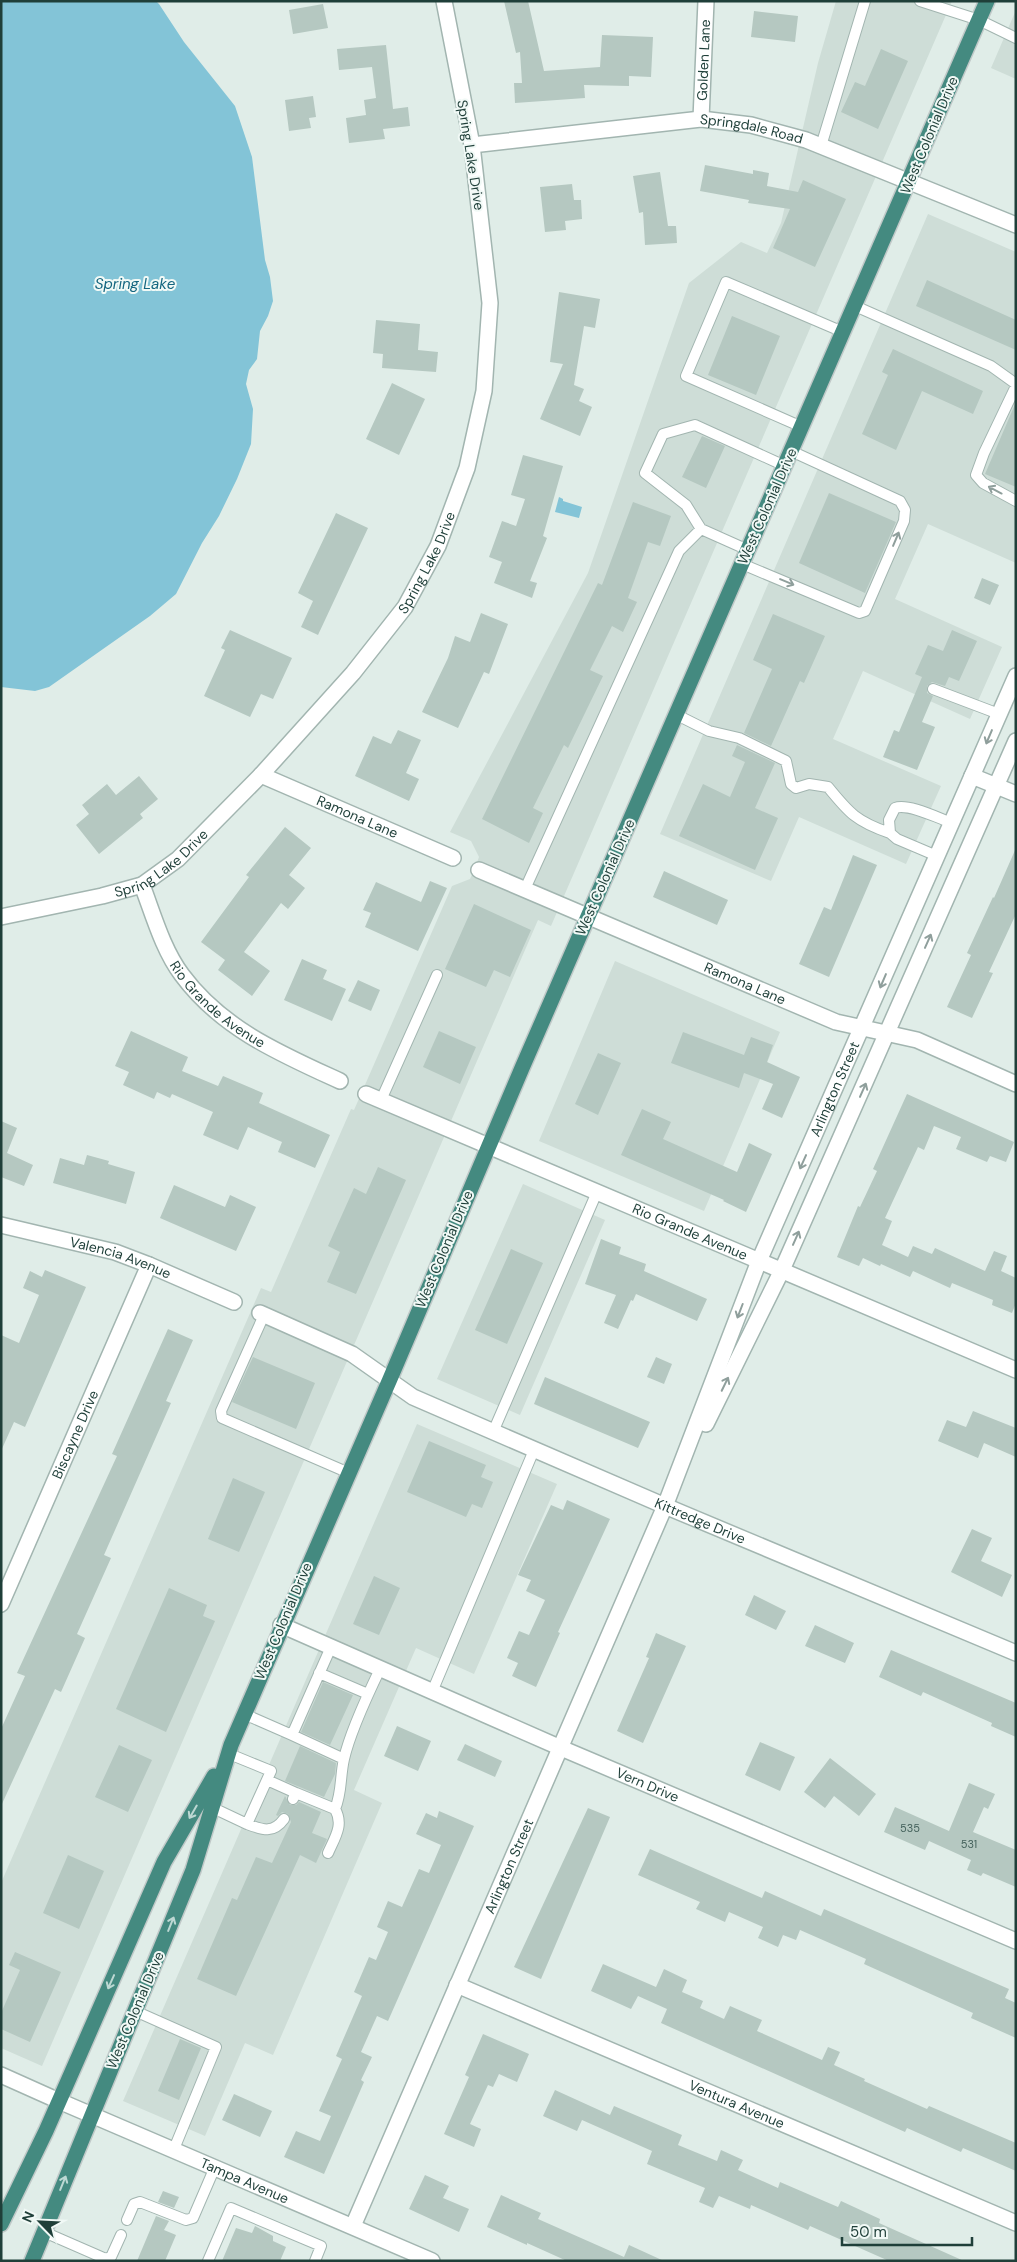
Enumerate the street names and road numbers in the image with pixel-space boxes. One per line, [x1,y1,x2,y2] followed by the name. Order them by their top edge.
[693,19,714,101] street label: Golden Lane
[896,74,962,196] street label: West Colonial Drive
[453,99,489,211] street label: Spring Lake Drive
[699,110,805,148] street label: Springdale Road
[733,445,801,567] street label: West Colonial Drive
[394,509,459,617] street label: Spring Lake Drive
[314,791,401,842] street label: Ramona Lane
[571,816,639,938] street label: West Colonial Drive
[112,825,212,901] street label: Spring Lake Drive
[166,957,268,1052] street label: Rio Grande Avenue
[701,958,788,1009] street label: Ramona Lane
[806,1039,863,1139] street label: Arlington Street
[411,1188,477,1310] street label: West Colonial Drive
[630,1199,750,1264] street label: Rio Grande Avenue
[68,1233,174,1283] street label: Valencia Avenue
[48,1387,102,1482] street label: Biscayne Drive
[652,1494,748,1548] street label: Kittredge Drive
[250,1560,316,1682] street label: West Colonial Drive
[614,1763,682,1806] street label: Vern Drive
[480,1816,537,1917] street label: Arlington Street
[102,1949,168,2071] street label: West Colonial Drive
[686,2076,787,2132] street label: Ventura Avenue
[198,2154,292,2208] street label: Tampa Avenue

